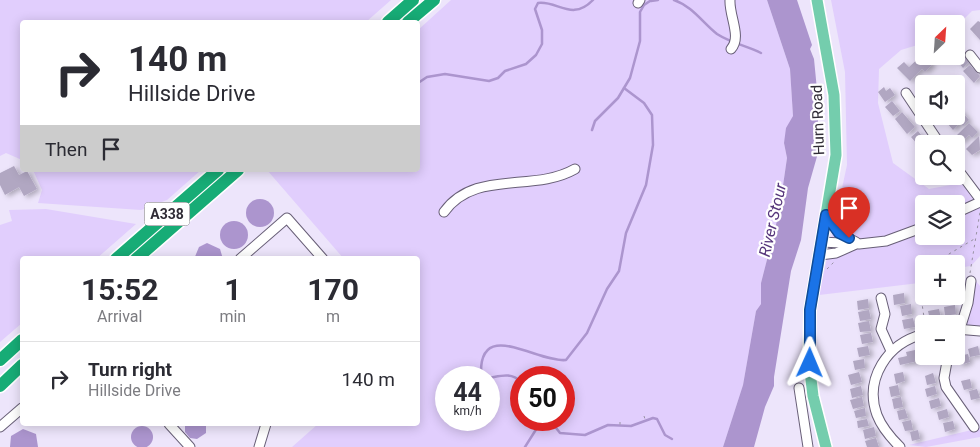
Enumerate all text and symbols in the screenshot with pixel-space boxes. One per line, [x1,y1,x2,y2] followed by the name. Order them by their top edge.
[915,15,965,65] north arrow
[915,15,965,365] map controls
[128,39,227,80] text: 140 m
[45,40,110,105] icon: right
[915,75,965,125] button: sound
[128,81,255,106] text: Hillside Drive
[808,84,828,156] street label: Hurn Road
[97,135,125,163] icon: arrive
[915,135,965,185] button: search
[45,138,87,161] text: Then
[755,181,790,259] water label: River Stour
[828,187,870,238] pin
[835,194,863,222] icon: arrive
[915,195,965,245] button: layers
[144,202,190,225] road number: A338
[915,255,965,305] button: +
[81,272,158,307] text: 15:52
[224,272,241,307] text: 1
[307,272,359,307] text: 170
[97,307,142,326] text: Arrival
[219,307,246,326] text: min
[326,307,340,326] text: m
[915,315,965,365] button: −
[783,336,835,388] position arrow
[88,358,172,381] text: Turn right
[45,365,73,393] icon: right
[510,366,575,431] speed limit sign: 50
[342,368,395,391] text: 140 m
[453,378,482,407] text: 44
[88,381,181,400] text: Hillside Drive
[453,404,482,418] text: km/h

